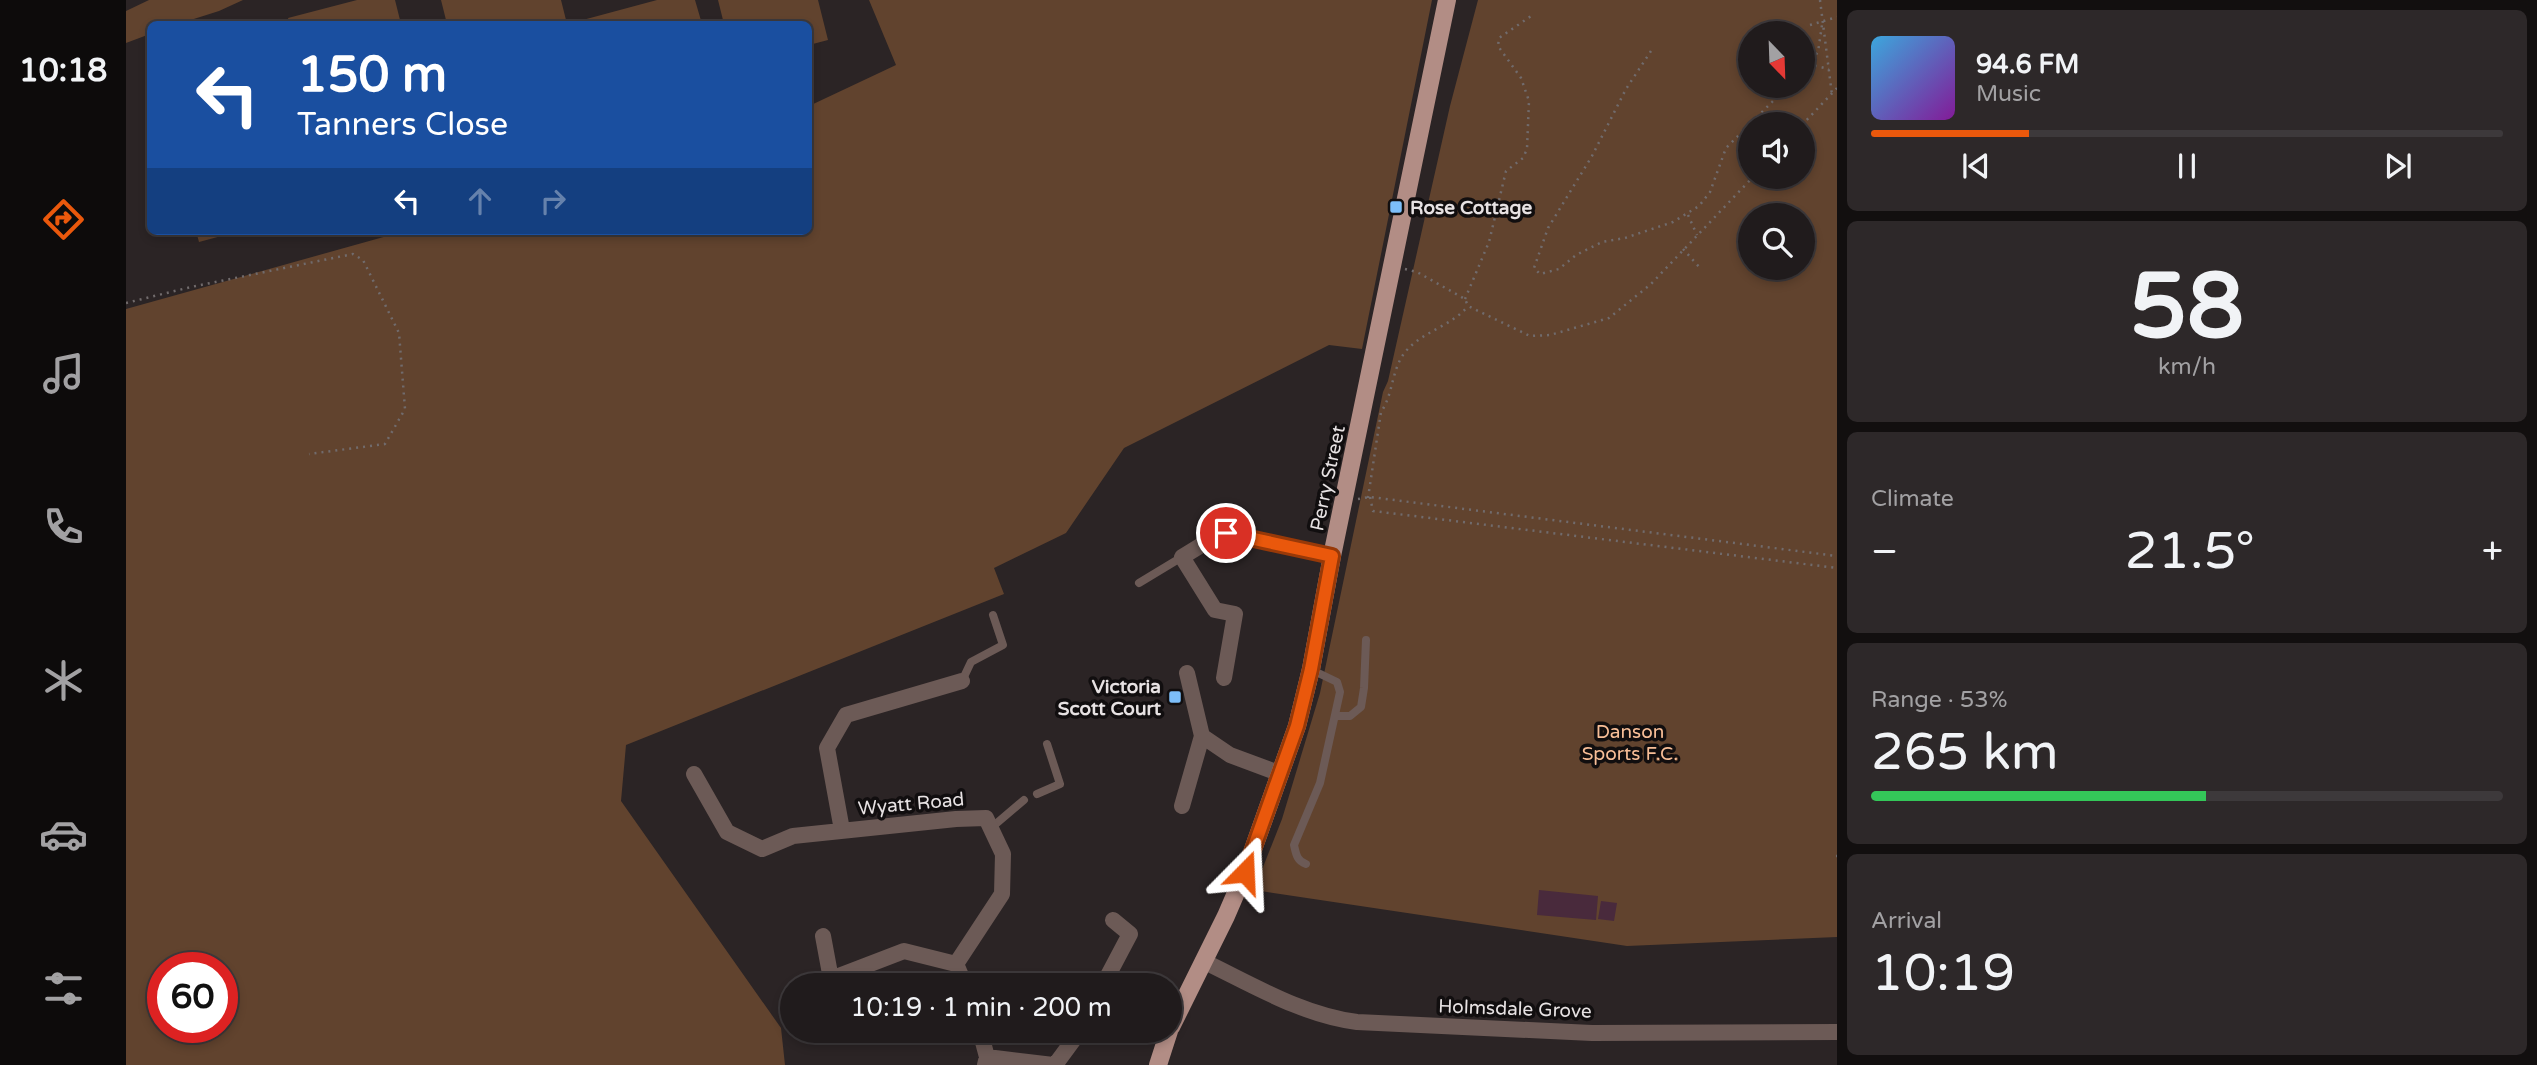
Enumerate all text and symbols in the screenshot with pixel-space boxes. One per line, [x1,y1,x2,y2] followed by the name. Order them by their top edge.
[1738,21,1815,98] north arrow
[1738,21,1815,280] map controls
[297,46,447,105] text: 150 m
[182,49,273,140] icon: left
[1976,49,2079,80] text: 94.6 FM
[19,52,107,90] text: 10:18
[1976,80,2041,108] text: Music
[297,106,508,144] text: Tanners Close
[1738,112,1815,189] button: sound
[1957,147,1995,185] icon: previous
[2168,147,2206,185] icon: pause
[2379,147,2417,185] icon: next
[388,182,426,220] icon: left
[461,182,499,220] icon: ahead
[534,182,572,220] icon: right
[39,195,88,244] icon: directions
[1410,197,1532,220] place label: Rose Cottage
[1388,199,1404,215] marker: Rose Cottage
[1738,203,1815,280] button: search
[2130,252,2244,362] text: 58
[39,349,88,398] icon: music
[2158,353,2216,381] text: km/h
[1306,423,1350,533] street label: Perry Street
[1871,485,1954,513] text: Climate
[39,502,88,551] icon: phone
[1196,503,1256,563] pin
[1207,514,1245,552] icon: arrive
[2125,520,2255,583] text: 21.5°
[1871,529,1898,575] text: −
[2482,529,2503,575] text: +
[39,656,88,705] icon: climate
[1058,676,1162,720] place label: Victoria Scott Court
[1871,686,2007,714] text: Range · 53%
[1167,689,1183,705] marker: Victoria Scott Court
[1582,721,1678,765] park label: Danson Sports F.C.
[1871,721,2059,784] text: 265 km
[857,788,965,820] street label: Wyatt Road
[39,810,88,859] icon: car
[1208,835,1282,909] position arrow
[1871,907,1942,935] text: Arrival
[1871,942,2015,1005] text: 10:19
[147,952,238,1043] speed limit sign: 60
[39,964,88,1013] icon: filters
[850,992,1112,1023] text: 10:19 · 1 min · 200 m
[1438,995,1592,1023] street label: Holmsdale Grove

